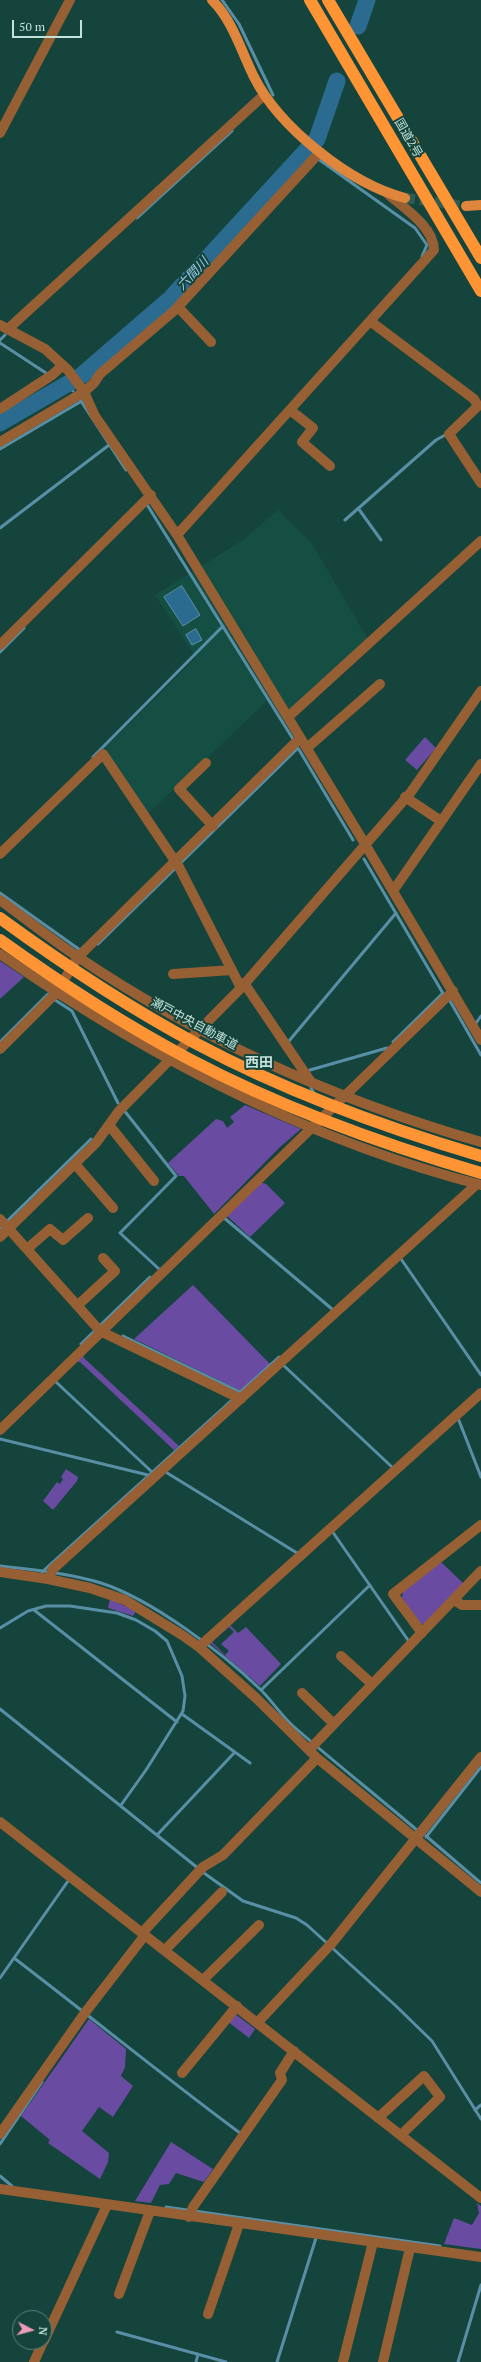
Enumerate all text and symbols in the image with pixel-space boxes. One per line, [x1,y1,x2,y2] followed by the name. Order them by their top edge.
[14,12,84,38] scale bar
[19,19,45,34] text: 50 m
[391,116,425,160] street label: 国道2号
[174,254,212,294] water label: 六間川
[148,995,240,1053] street label: 瀬戸中央自動車道
[245,1055,273,1071] district label: 西田
[12,2310,52,2350] north arrow
[36,2326,50,2336] text: N

